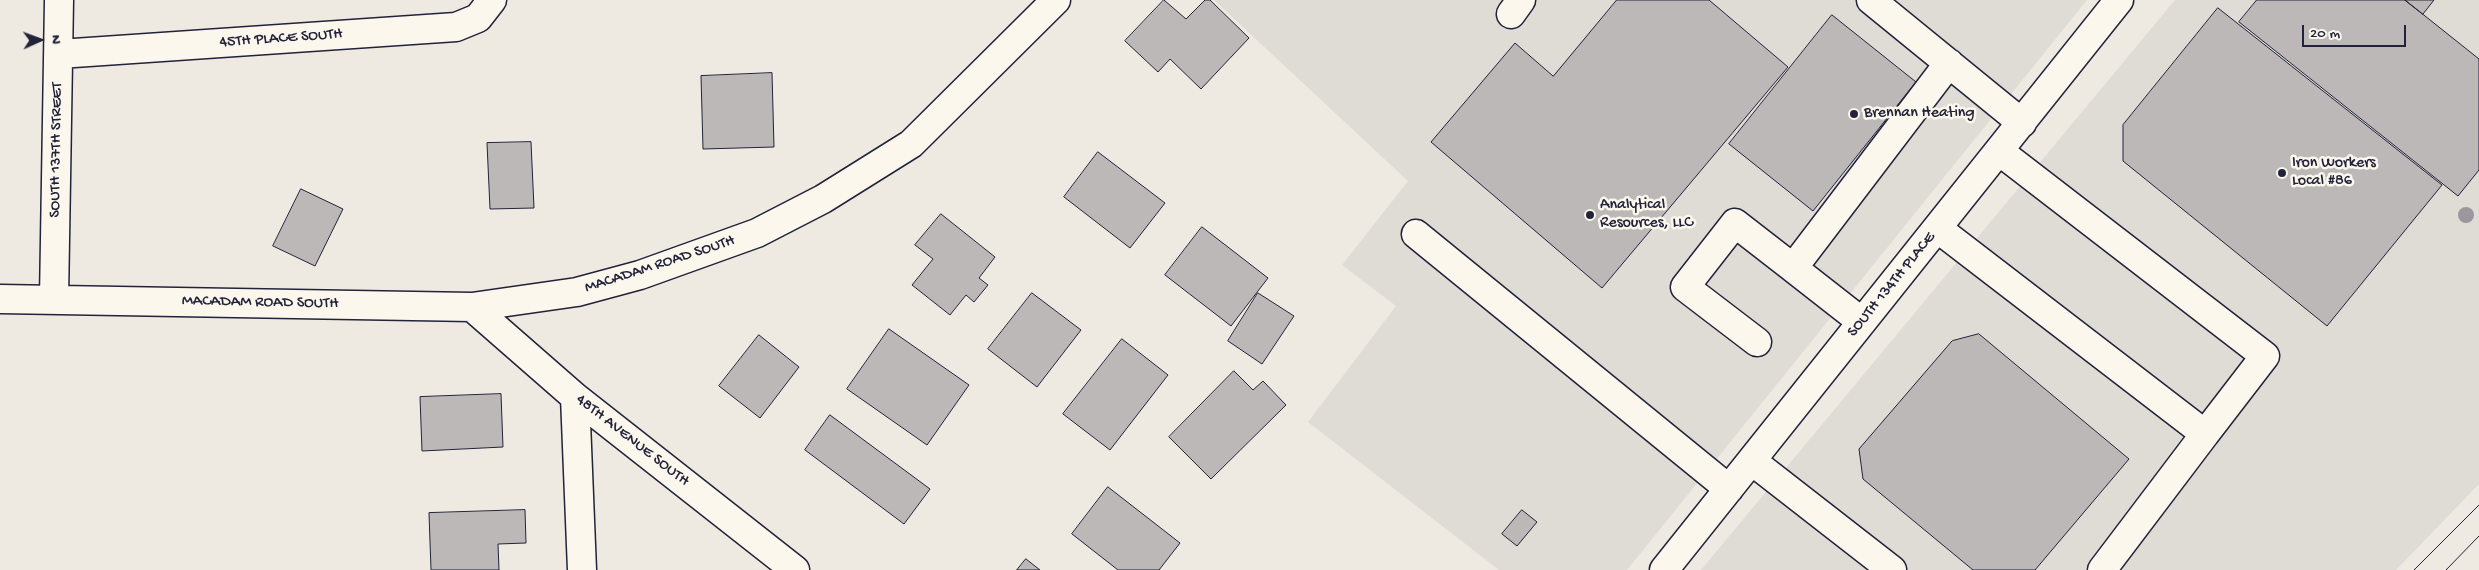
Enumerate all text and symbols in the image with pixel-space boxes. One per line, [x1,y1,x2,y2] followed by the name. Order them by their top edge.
[15,15,65,65] north arrow
[2304,15,2408,47] scale bar
[219,25,343,53] street label: 45TH PLACE SOUTH
[2310,25,2340,43] text: 20 m
[47,35,64,44] text: N
[46,82,68,218] street label: SOUTH 137TH STREET
[1864,104,1975,124] place label: Brennan Heating
[1848,108,1860,120] marker: Brennan Heating
[2292,154,2376,192] place label: Iron Workers Local #86
[2276,167,2288,179] marker: Iron Workers Local #86
[1600,196,1693,234] place label: Analytical Resources, LLC
[1584,209,1596,221] marker: Analytical Resources, LLC
[1844,229,1940,341] street label: SOUTH 134TH PLACE
[583,232,737,298] street label: MACADAM ROAD SOUTH
[182,292,338,314] street label: MACADAM ROAD SOUTH
[571,391,693,491] street label: 48TH AVENUE SOUTH

